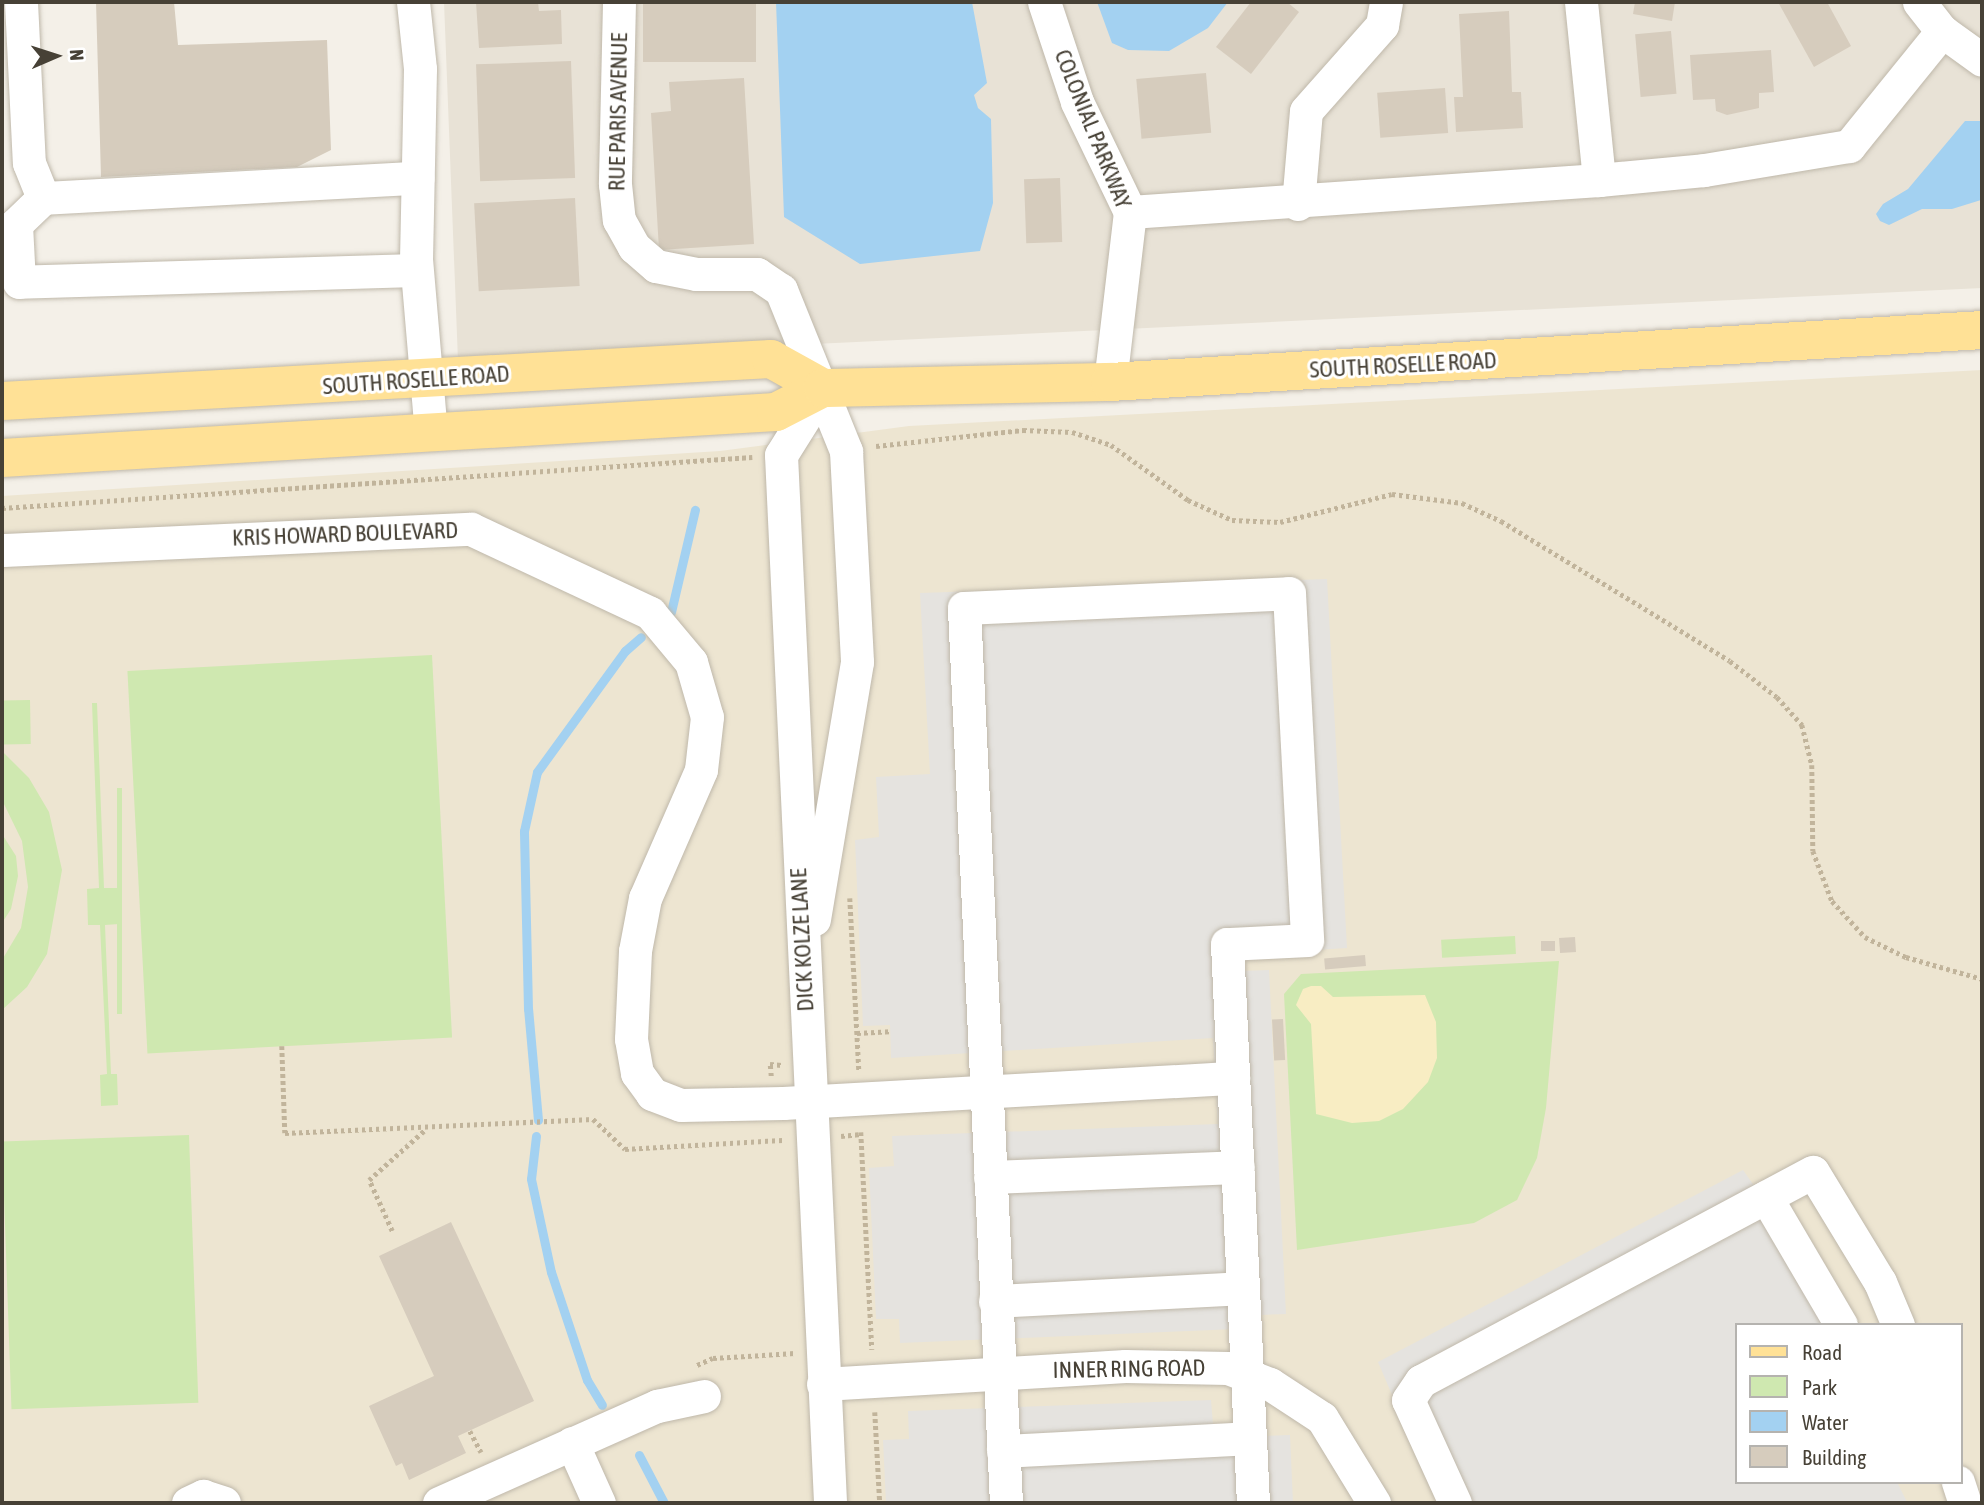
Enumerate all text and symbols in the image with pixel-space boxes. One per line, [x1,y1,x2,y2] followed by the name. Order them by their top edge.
[21,21,91,91] north arrow
[603,32,633,192] street label: RUE PARIS AVENUE
[1049,46,1137,212] street label: COLONIAL PARKWAY
[66,49,88,61] text: N
[1309,346,1497,384] street label: SOUTH ROSELLE ROAD
[322,360,510,400] street label: SOUTH ROSELLE ROAD
[232,516,458,552] street label: KRIS HOWARD BOULEVARD
[784,868,820,1012] street label: DICK KOLZE LANE
[1736,1323,1963,1484] legend
[1802,1340,1842,1364] text: Road
[1052,1354,1206,1384] street label: INNER RING ROAD
[1802,1375,1837,1399] text: Park
[1802,1410,1848,1434] text: Water
[1802,1445,1866,1469] text: Building

